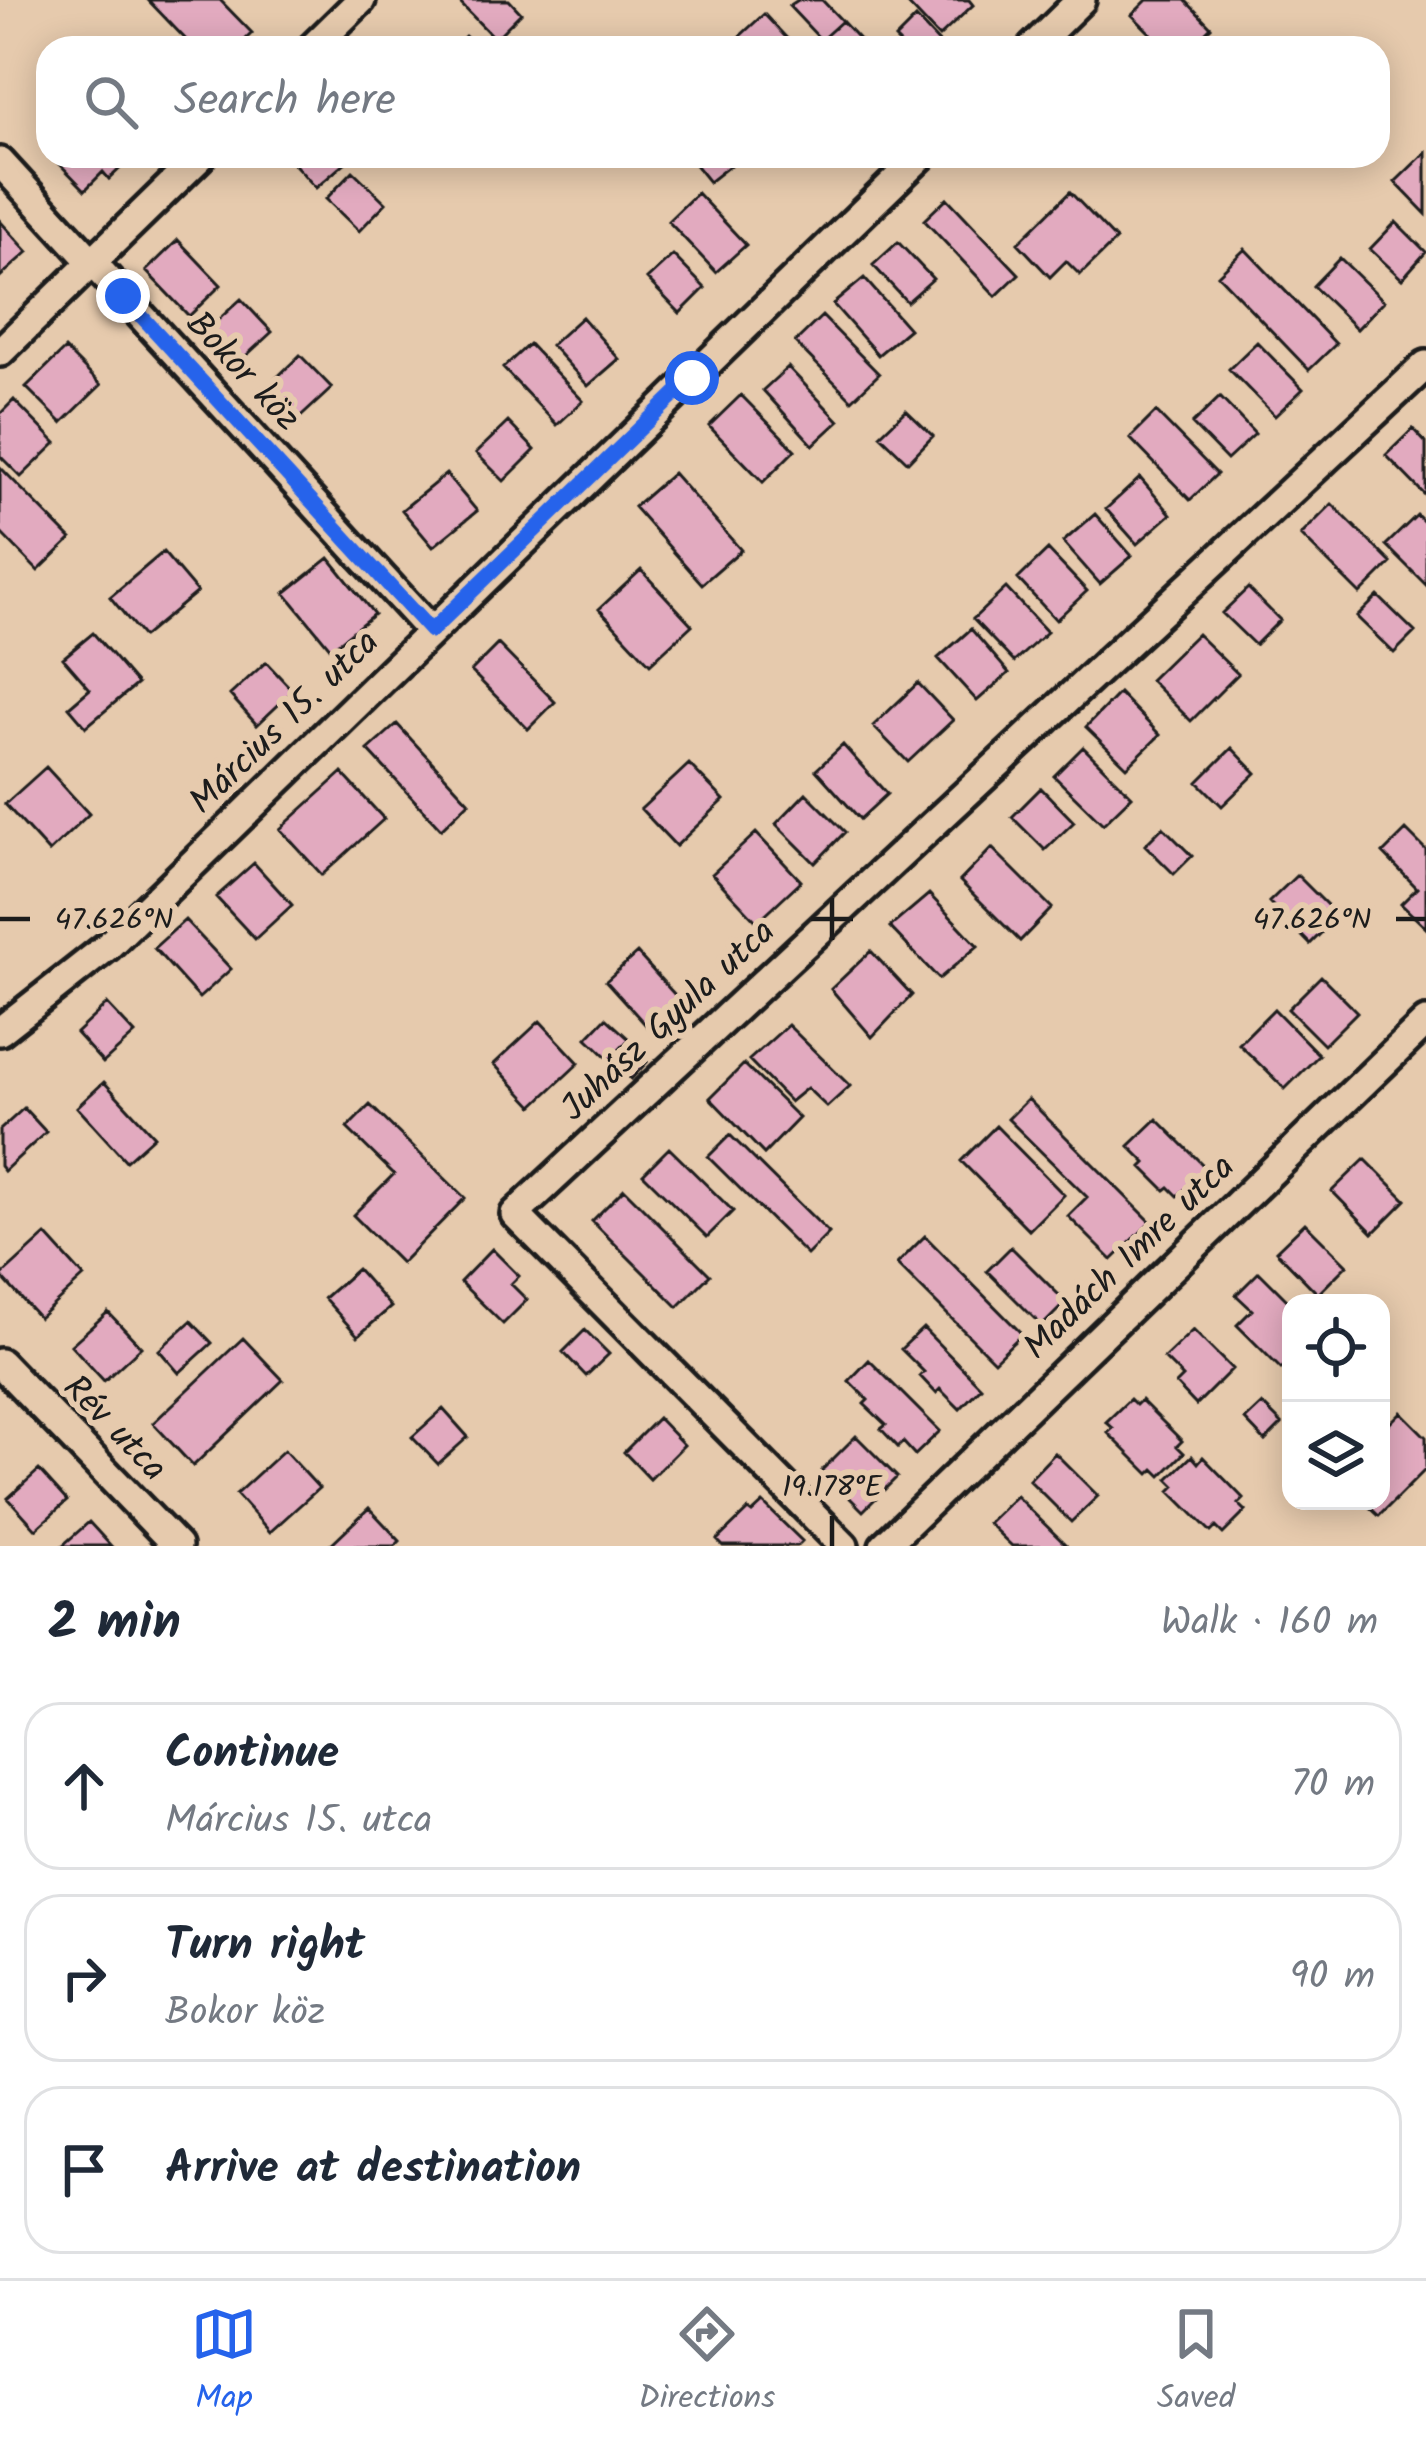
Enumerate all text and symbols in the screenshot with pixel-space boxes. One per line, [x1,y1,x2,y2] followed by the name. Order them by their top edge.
[36,36,1390,168] search box
[174,66,396,138] text: Search here
[78,69,144,135] icon: search
[96,269,150,323] route end
[171,299,313,445] street label: Bokor köz
[665,351,719,405] route start
[176,617,394,829] street label: Március 15. utca
[55,897,173,945] text: 47.626°N
[1253,897,1371,945] text: 47.626°N
[548,906,790,1136] street label: Juhász Gyula utca
[1011,1141,1249,1375] street label: Madách Imre utca
[1282,1294,1390,1510] map controls
[1282,1294,1390,1402] button: locate
[48,1362,180,1496] street label: Rév utca
[1282,1402,1390,1510] button: layers
[782,1464,884,1512] text: 19.178°E
[48,1584,181,1665] text: 2 min
[1161,1593,1378,1655] text: Walk · 160 m
[165,1719,339,1791] text: Continue
[51,1753,117,1819] icon: ahead
[1291,1755,1375,1817] text: 70 m
[165,1791,432,1853] text: Március 15. utca
[165,1911,365,1983] text: Turn right
[51,1945,117,2011] icon: right
[1290,1947,1375,2009] text: 90 m
[165,1983,325,2045] text: Bokor köz
[165,2134,581,2206] text: Arrive at destination
[51,2137,117,2203] icon: arrive
[191,2301,257,2426] tab: Map
[638,2301,775,2426] tab: Directions
[1157,2301,1235,2426] tab: Saved

